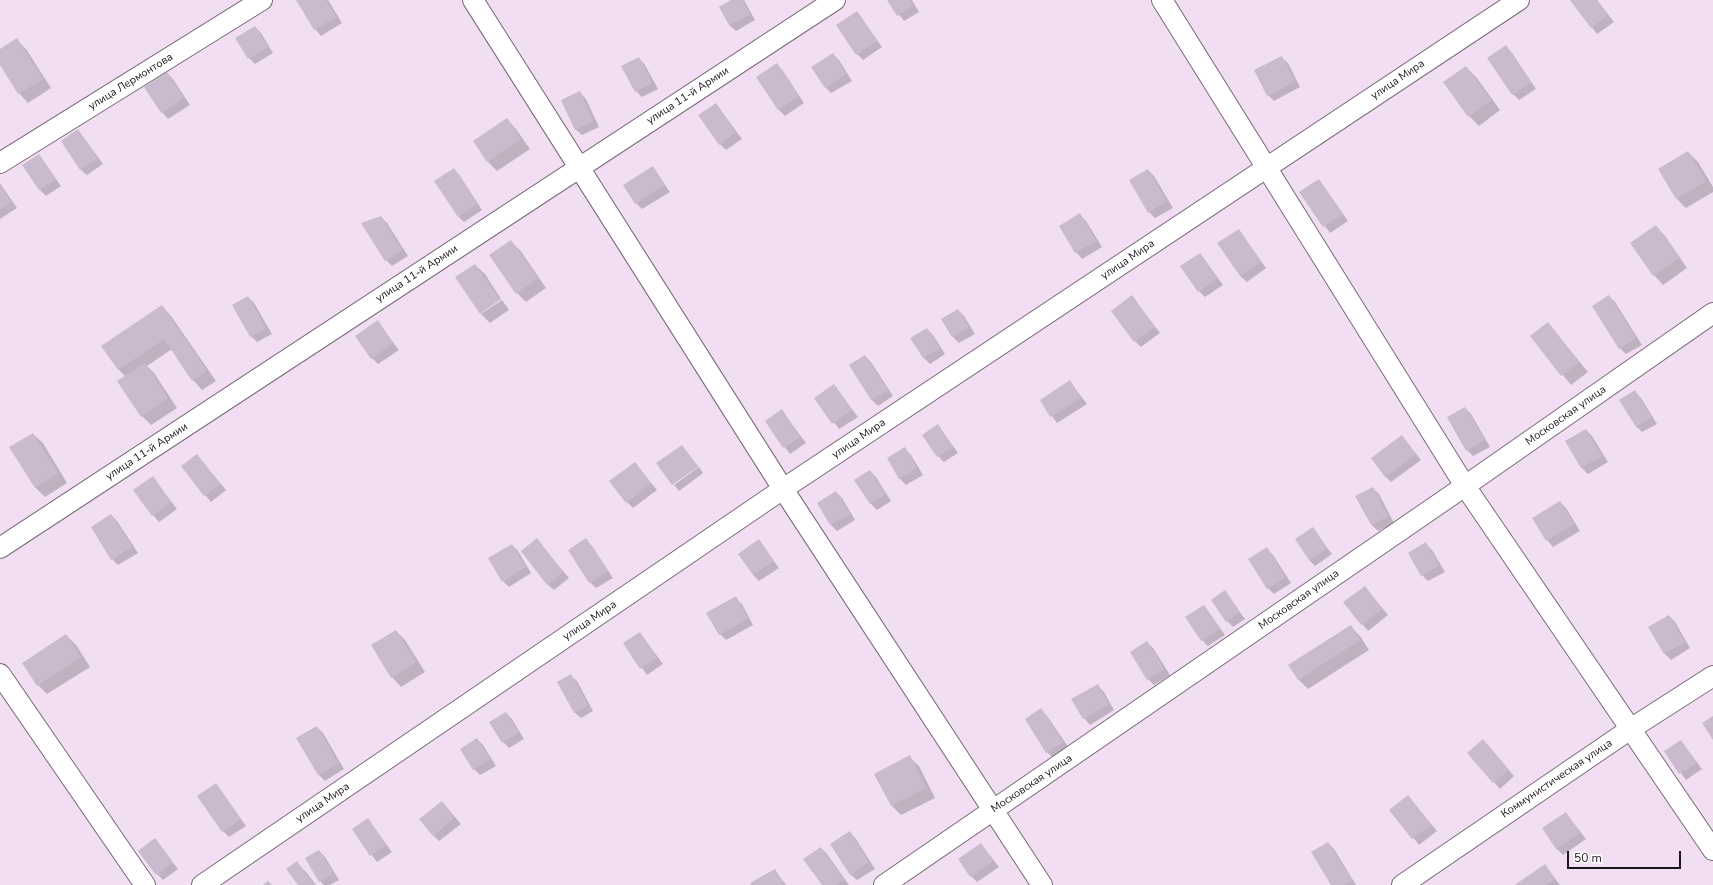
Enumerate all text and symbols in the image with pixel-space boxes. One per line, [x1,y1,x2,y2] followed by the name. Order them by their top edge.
[86,51,176,113] street label: улица Лермонтова
[1369,57,1427,103] street label: улица Мира
[644,65,732,127] street label: улица 11-й Армии
[1099,237,1157,283] street label: улица Мира
[373,243,461,305] street label: улица 11-й Армии
[1523,383,1609,449] street label: Московская улица
[830,416,888,462] street label: улица Мира
[103,421,191,483] street label: улица 11-й Армии
[1256,567,1342,633] street label: Московская улица
[561,598,619,644] street label: улица Мира
[1499,737,1615,821] street label: Коммунистическая улица
[989,752,1075,816] street label: Московская улица
[294,780,352,826] street label: улица Мира
[1569,843,1683,869] scale bar
[1574,850,1602,866] text: 50 m

